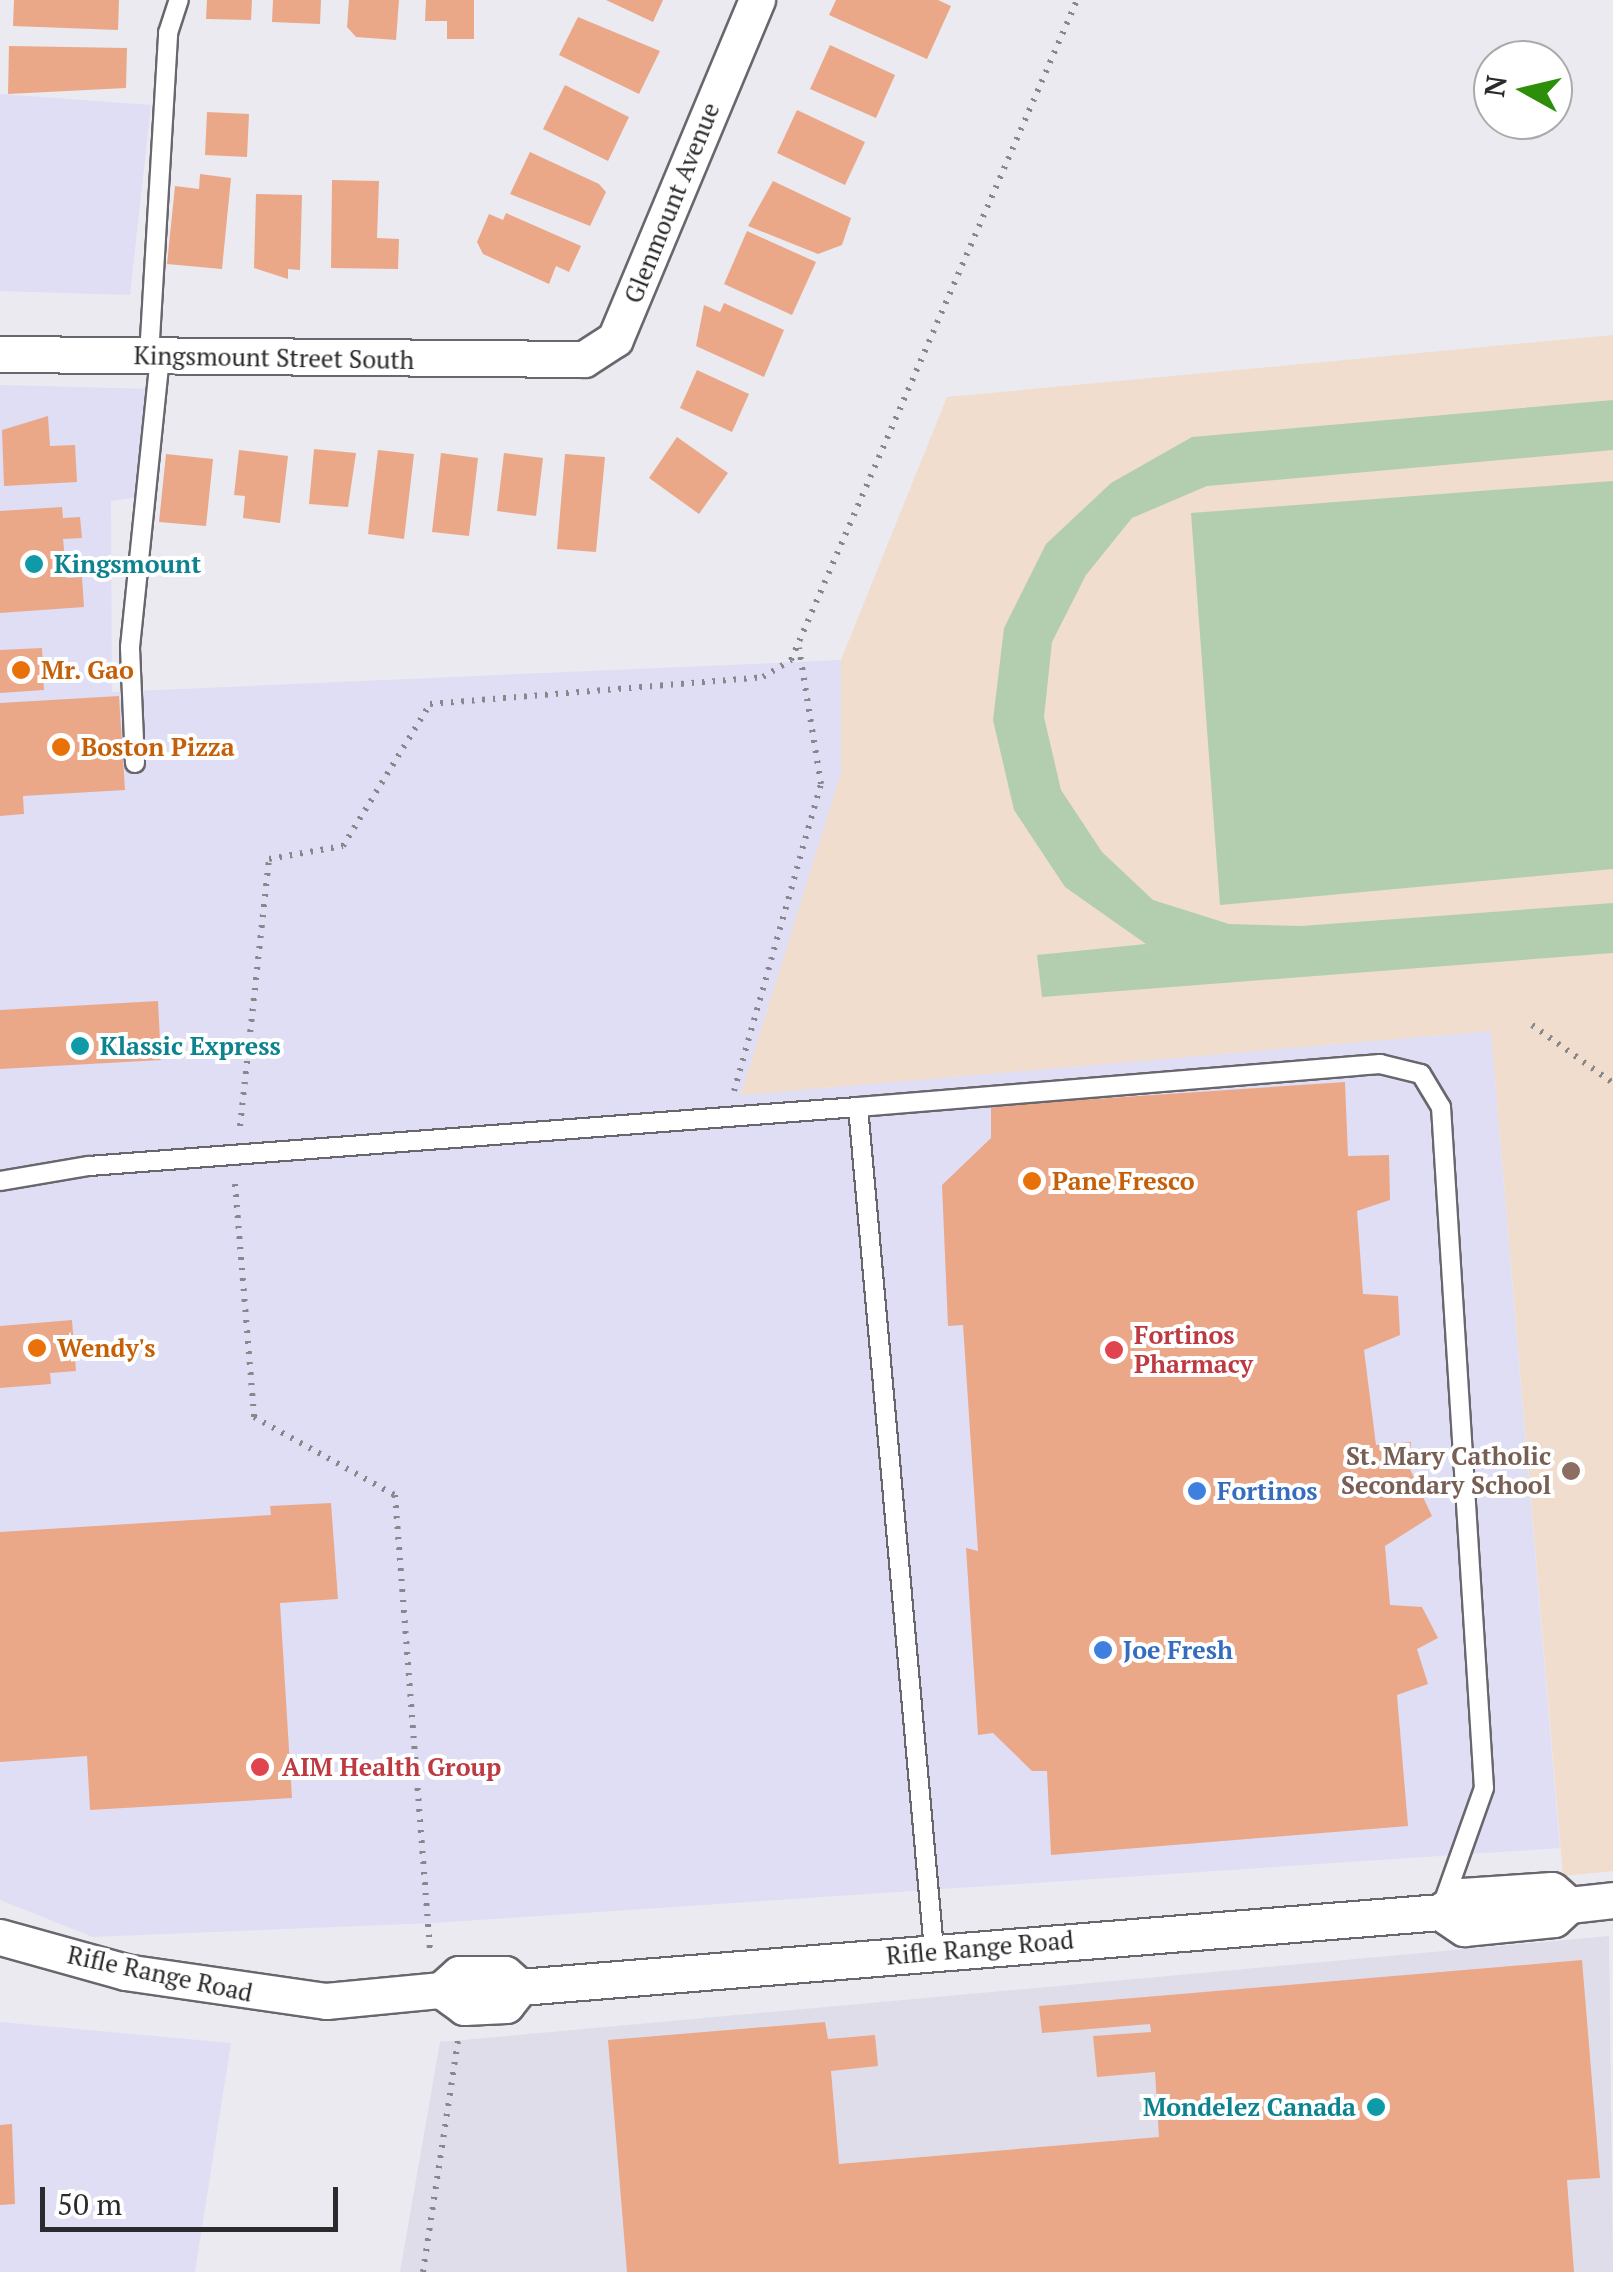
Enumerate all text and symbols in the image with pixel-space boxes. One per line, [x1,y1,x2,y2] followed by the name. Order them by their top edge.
[1473,40,1573,140] north arrow
[1475,73,1515,99] text: N
[618,98,726,308] street label: Glenmount Avenue
[133,341,415,375] street label: Kingsmount Street South
[54,549,201,579] place label: Kingsmount
[23,553,45,575] marker: Kingsmount
[41,655,135,685] place label: Mr. Gao
[10,659,32,681] marker: Mr. Gao
[81,732,235,762] place label: Boston Pizza
[50,736,72,758] marker: Boston Pizza
[100,1031,281,1061] place label: Klassic Express
[69,1035,91,1057] marker: Klassic Express
[1052,1166,1194,1196] place label: Pane Fresco
[1021,1170,1043,1192] marker: Pane Fresco
[1134,1321,1253,1380] place label: Fortinos Pharmacy
[57,1333,156,1363] place label: Wendy's
[26,1337,48,1359] marker: Wendy's
[1103,1339,1125,1361] marker: Fortinos Pharmacy
[1341,1442,1551,1501] place label: St. Mary Catholic Secondary School
[1560,1460,1582,1482] marker: St. Mary Catholic Secondary School
[1217,1476,1318,1506] place label: Fortinos
[1186,1480,1208,1502] marker: Fortinos
[1123,1635,1233,1665] place label: Joe Fresh
[1092,1639,1114,1661] marker: Joe Fresh
[282,1752,501,1782] place label: AIM Health Group
[247,1754,273,1780] marker: AIM Health Group
[885,1925,1075,1971] street label: Rifle Range Road
[65,1940,255,2008] street label: Rifle Range Road
[1143,2092,1356,2122] place label: Mondelez Canada
[1365,2096,1387,2118] marker: Mondelez Canada
[45,2167,342,2229] scale bar
[57,2184,122,2224] text: 50 m

